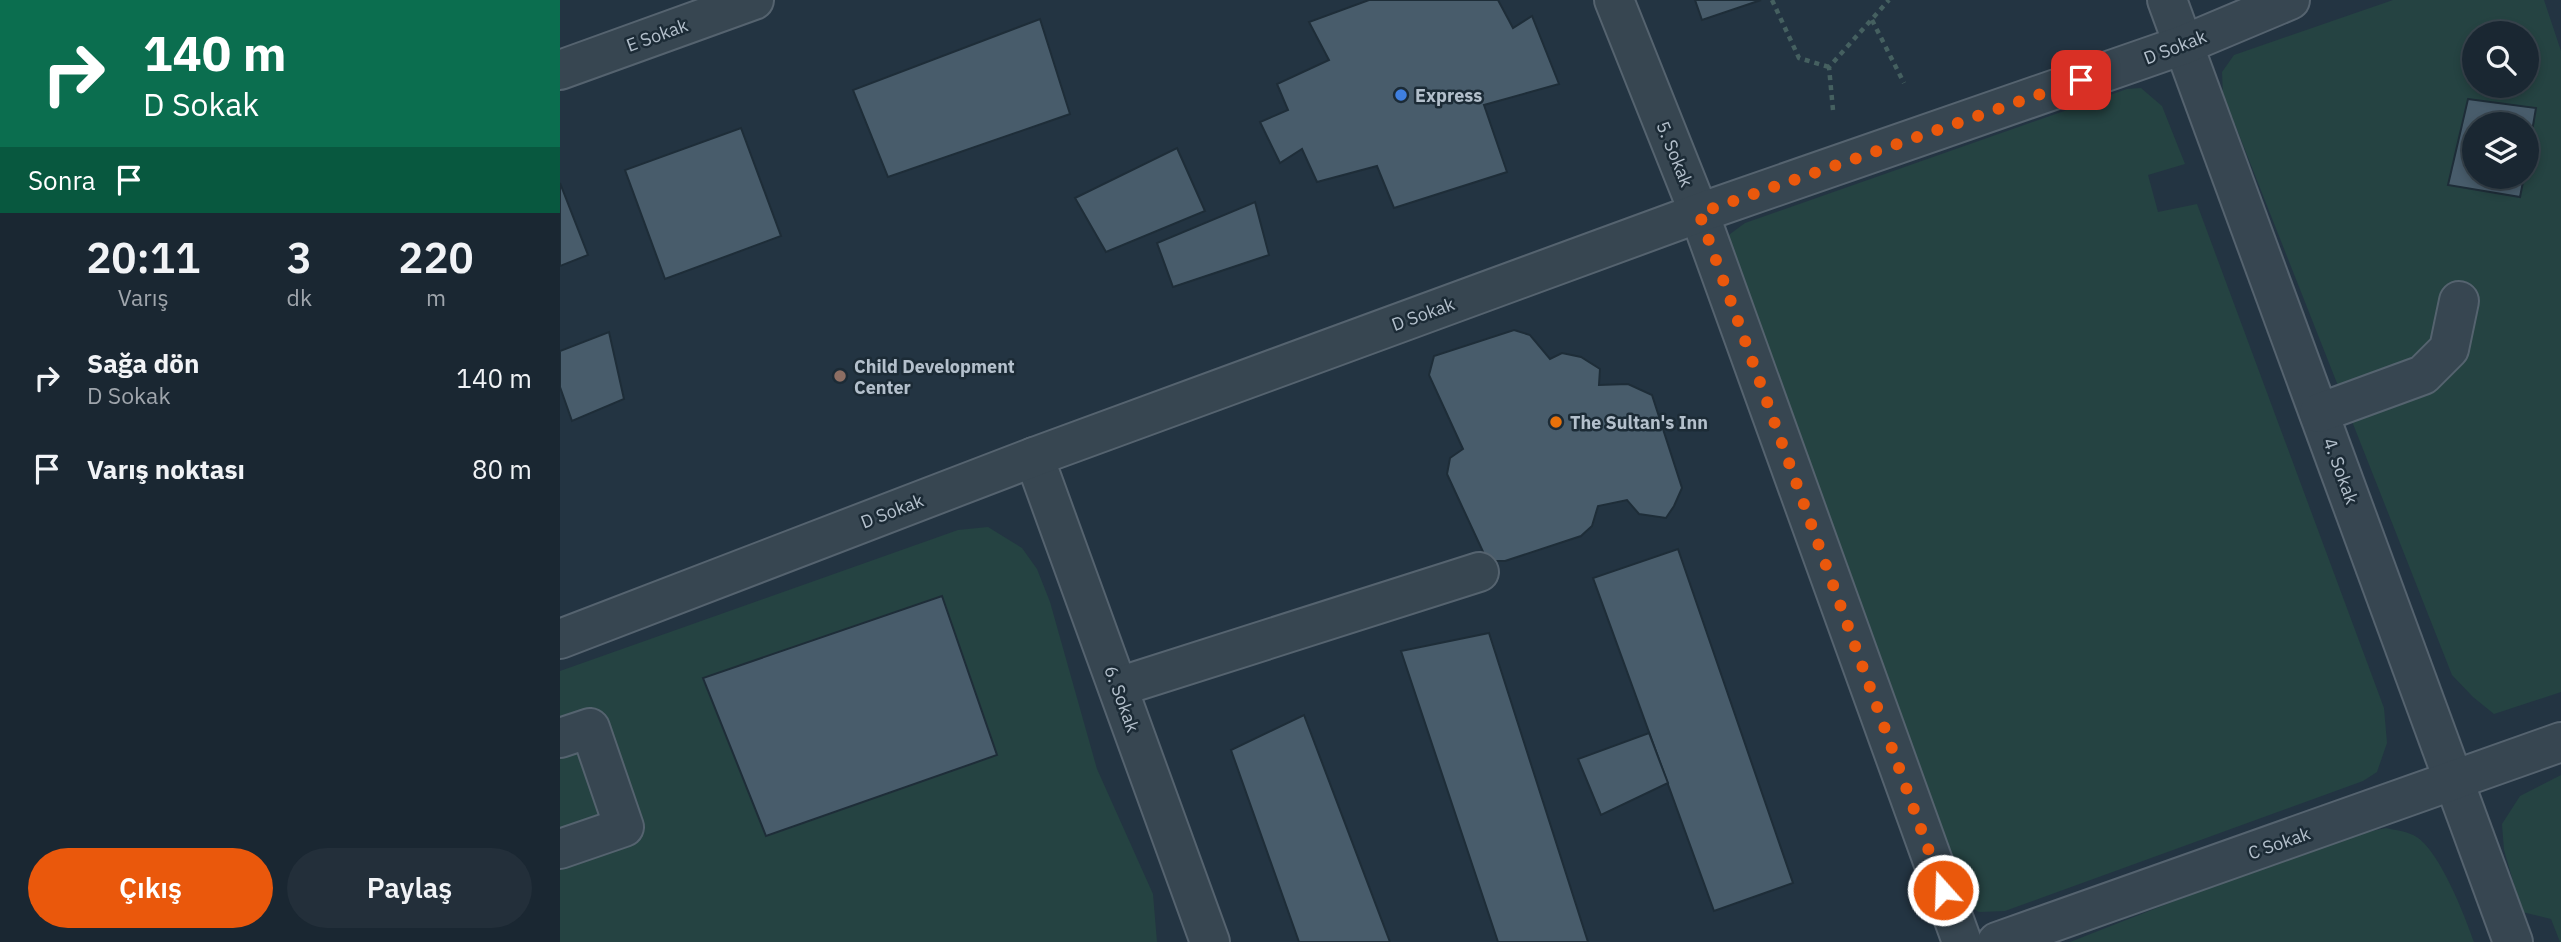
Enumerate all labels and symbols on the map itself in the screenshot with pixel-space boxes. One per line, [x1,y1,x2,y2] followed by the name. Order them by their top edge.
[623,13,691,57] street label: E Sokak
[2140,24,2210,69] street label: D Sokak
[2051,50,2111,110] pin
[1415,84,1482,107] place label: Express
[1393,87,1409,103] marker: Express
[1651,118,1699,191] street label: 5. Sokak
[1388,292,1458,336] street label: D Sokak
[854,355,1015,399] place label: Child Development Center
[832,368,848,384] marker: Child Development Center
[1570,411,1708,434] place label: The Sultan's Inn
[1548,414,1564,430] marker: The Sultan's Inn
[2318,435,2364,508] street label: 4. Sokak
[857,488,927,533] street label: D Sokak
[1099,663,1145,736] street label: 6. Sokak
[2245,821,2314,864] street label: C Sokak
[1906,853,1980,927] position arrow

